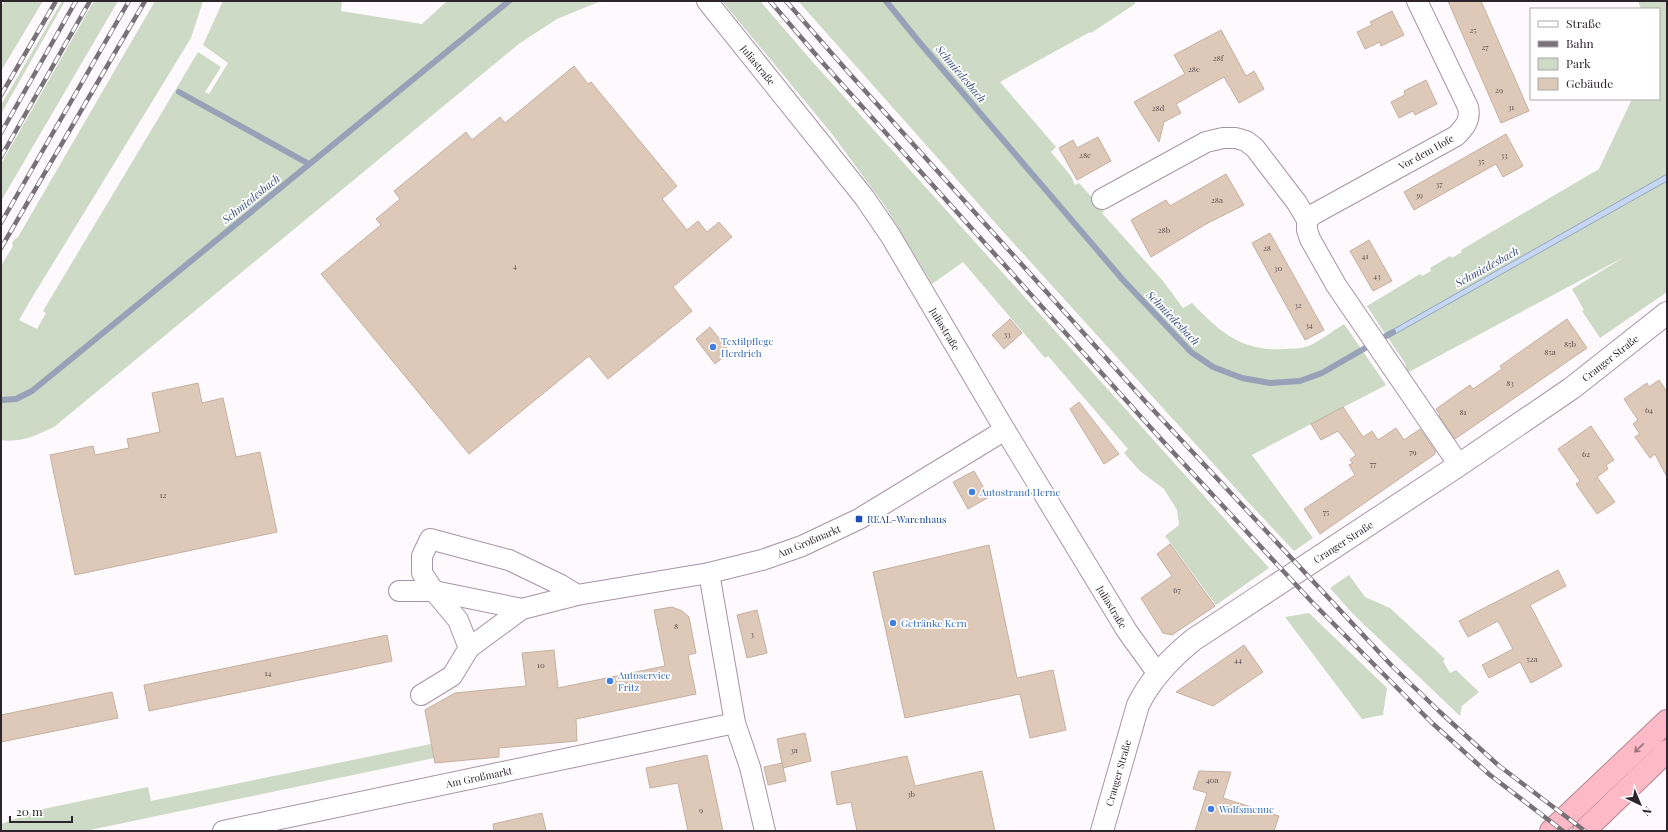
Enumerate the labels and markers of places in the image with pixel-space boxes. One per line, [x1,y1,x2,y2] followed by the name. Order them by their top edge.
[721,334,773,360] place label: Textilpflege Herdrich
[708,342,718,352] marker: Textilpflege Herdrich
[979,485,1060,499] place label: Autostrand Herne
[967,487,977,497] marker: Autostrand Herne
[867,512,947,526] place label: REAL-Warenhaus
[854,514,864,524] marker: REAL-Warenhaus
[901,616,967,630] place label: Getränke Kern
[888,618,898,628] marker: Getränke Kern
[617,668,671,694] place label: Autoservice Fritz
[605,676,615,686] marker: Autoservice Fritz
[1218,802,1274,816] place label: Wolfsmenue
[1206,804,1216,814] marker: Wolfsmenue

